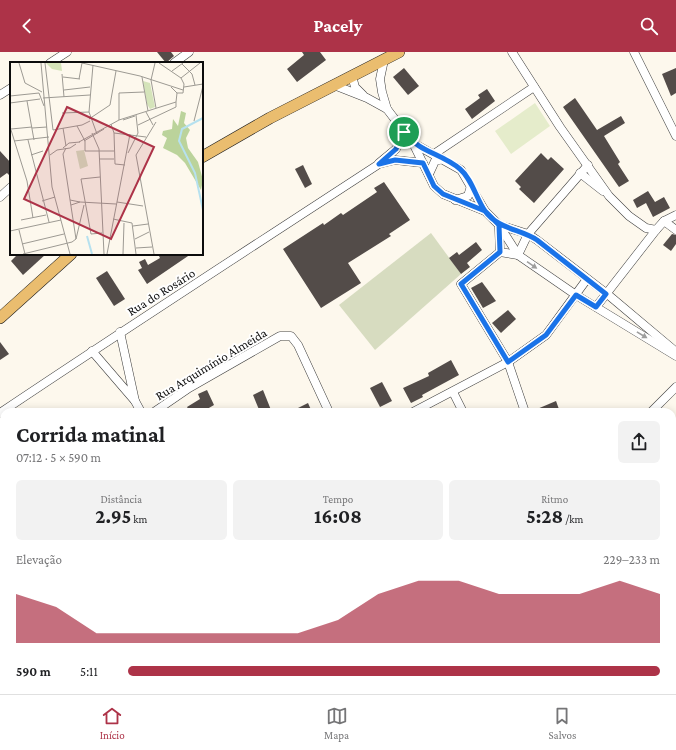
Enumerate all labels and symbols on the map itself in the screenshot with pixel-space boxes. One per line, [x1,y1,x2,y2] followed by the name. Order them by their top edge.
[10,62,203,255] inset map
[387,115,421,149] pin
[527,261,537,269] one-way arrow
[124,265,198,319] street label: Rua do Rosário
[153,325,269,403] street label: Rua Arquimínio Almeida
[637,331,647,339] one-way arrow

